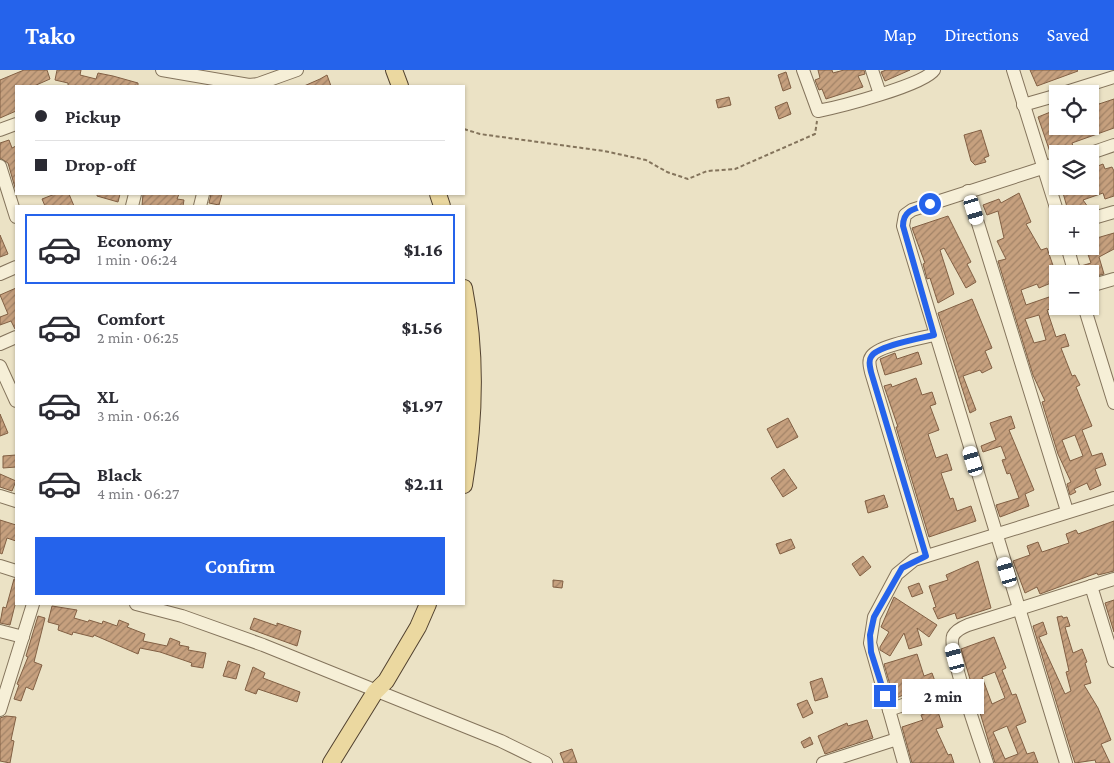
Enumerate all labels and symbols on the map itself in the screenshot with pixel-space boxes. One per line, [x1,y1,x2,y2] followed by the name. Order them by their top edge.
[919,193,941,215] route start
[962,193,985,227] car
[961,444,984,478] car
[995,555,1018,589] car
[943,642,966,674] car
[902,678,985,714] callout: 2 min
[874,685,896,707] route end

